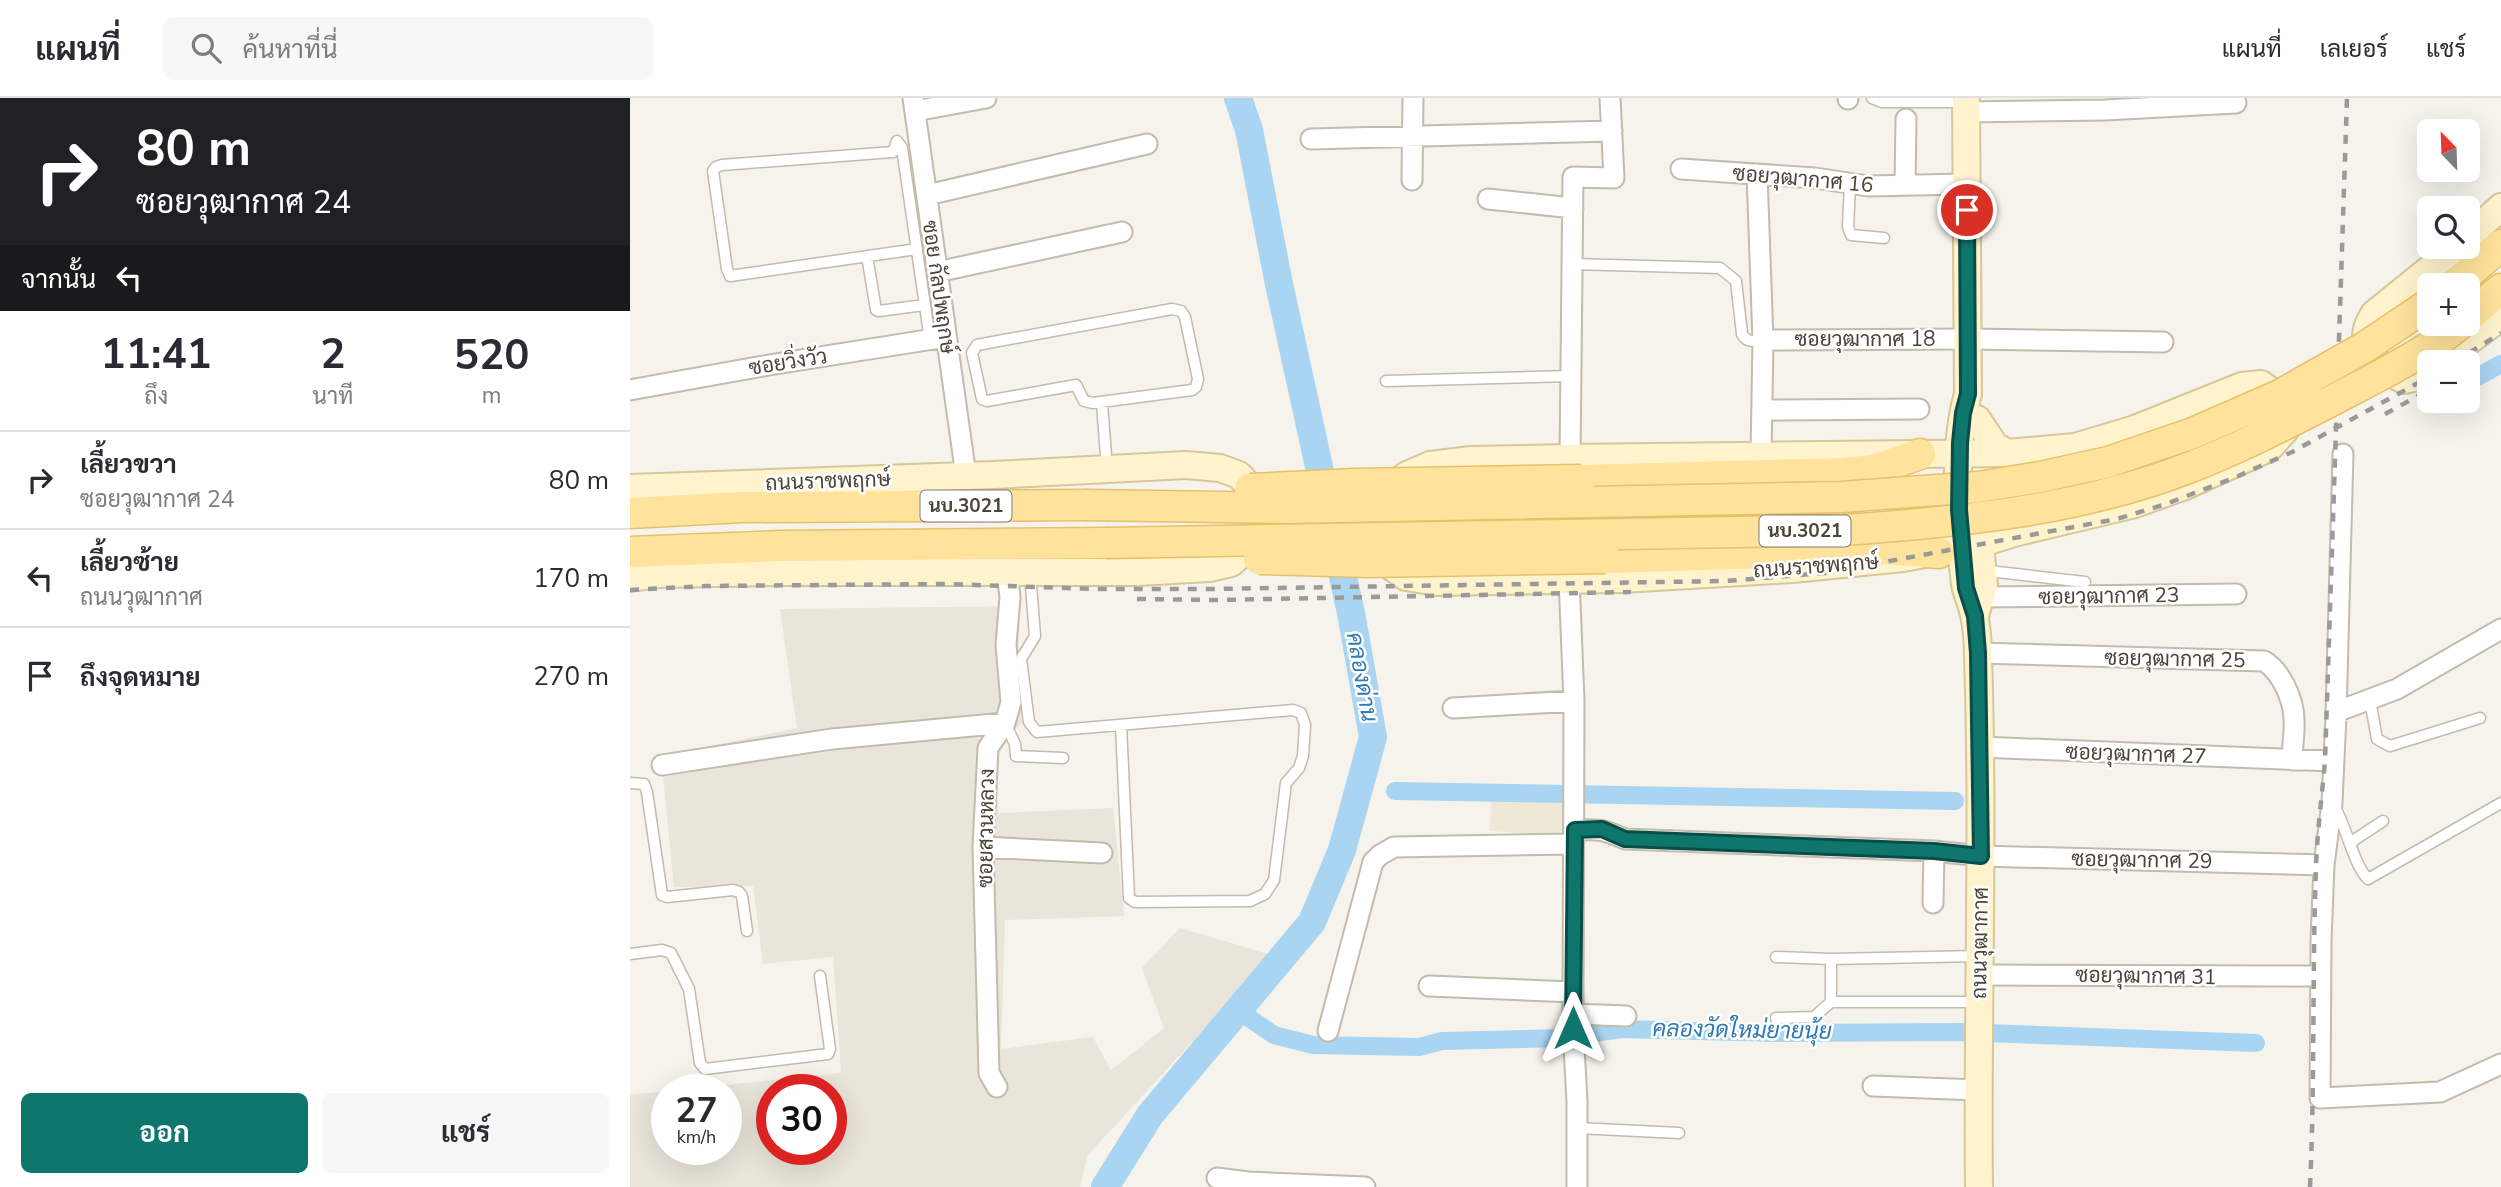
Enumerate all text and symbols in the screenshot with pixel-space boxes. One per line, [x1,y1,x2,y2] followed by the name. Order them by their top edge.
[163,17,653,80] search box
[35,27,121,72] text: แผนที่
[187,29,225,67] icon: search
[243,32,338,67] text: ค้นหาที่นี่
[2222,33,2282,65] text: แผนที่
[2320,33,2388,65] text: เลเยอร์
[2426,33,2466,65] text: แชร์
[136,115,251,182] text: 80 m
[2417,119,2480,182] north arrow
[2417,119,2480,413] map controls
[21,126,112,217] icon: right
[1731,159,1875,199] street label: ซอยวุฒากาศ 16
[1937,180,1997,240] pin
[136,181,351,224] text: ซอยวุฒากาศ 24
[1948,191,1986,229] icon: arrive
[2417,196,2480,259] button: search
[916,219,962,356] street label: ซอย กัลปพฤกษ์
[110,259,148,297] icon: left
[21,262,96,297] text: จากนั้น
[2417,273,2480,336] button: +
[1794,325,1936,353] street label: ซอยวุฒากาศ 18
[101,326,212,383] text: 11:41
[320,326,345,383] text: 2
[454,327,529,384] text: 520
[746,337,829,382] street label: ซอยวิ่งวัว
[2417,350,2480,413] button: −
[482,380,501,411] text: m
[144,381,168,412] text: ถึง
[312,381,353,412] text: นาที
[80,447,177,482] text: เลี้ยวขวา
[21,461,59,499] icon: right
[549,463,609,498] text: 80 m
[765,465,892,497] street label: ถนนราชพฤกษ์
[80,484,235,515] text: ซอยวุฒากาศ 24
[920,490,1012,522] road number: นบ.3021
[1760,516,1850,546] road number: นบ.3021
[80,545,179,580] text: เลี้ยวซ้าย
[1752,548,1880,584] street label: ถนนราชพฤกษ์
[21,559,59,597] icon: left
[533,561,609,596] text: 170 m
[2038,581,2180,611] street label: ซอยวุฒากาศ 23
[80,582,203,613] text: ถนนวุฒากาศ
[1339,630,1385,725] water label: คลองด่าน
[2104,644,2246,674] street label: ซอยวุฒากาศ 25
[21,657,59,695] icon: arrive
[533,659,609,694] text: 270 m
[80,660,201,695] text: ถึงจุดหมาย
[2065,738,2207,770] street label: ซอยวุฒากาศ 27
[971,768,1001,888] street label: ซอยสวนหลวง
[2071,845,2213,875] street label: ซอยวุฒากาศ 29
[1965,887,1995,999] street label: ถนนวุฒากาศ
[2075,961,2217,991] street label: ซอยวุฒากาศ 31
[1536,991,1610,1065] position arrow
[1652,1012,1832,1047] water label: คลองวัดใหม่ยายนุ้ย
[756,1074,847,1165] speed limit sign: 30
[675,1087,718,1134] text: 27
[21,1093,308,1173] button: ออก
[322,1093,609,1173] button: แชร์
[677,1125,716,1149] text: km/h

